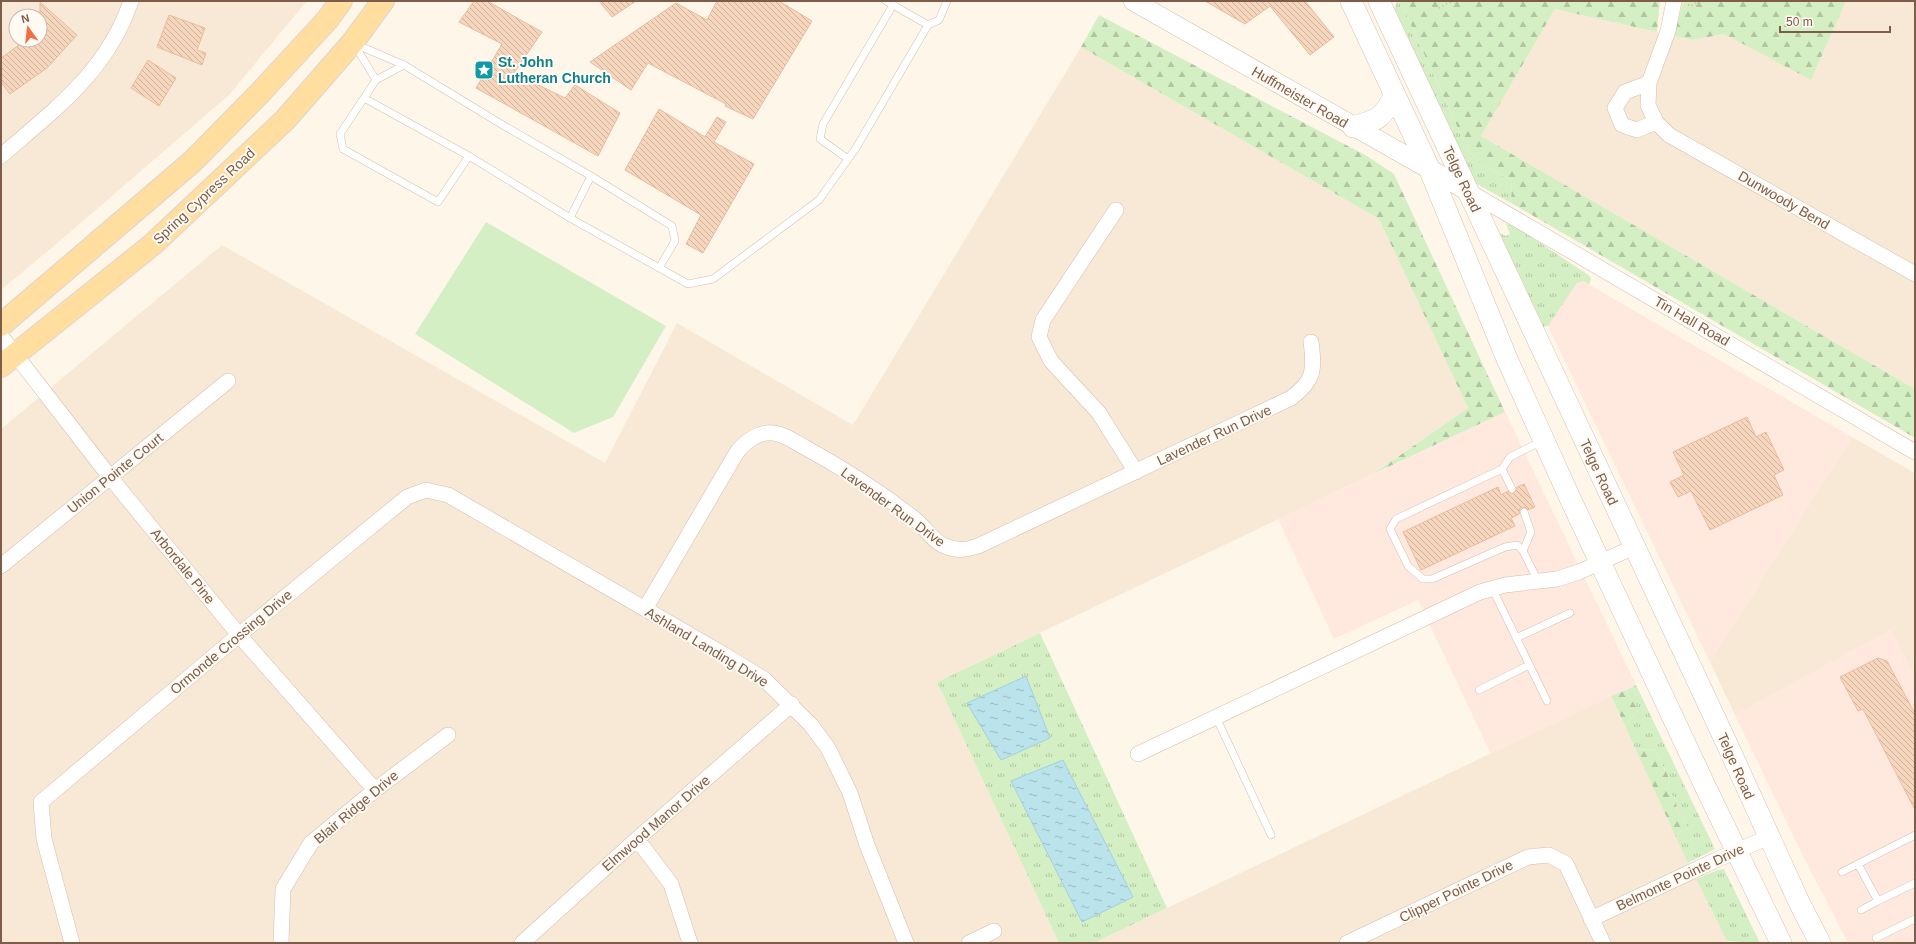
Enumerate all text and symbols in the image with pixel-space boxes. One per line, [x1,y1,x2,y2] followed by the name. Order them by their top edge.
[8,8,48,48] north arrow
[1780,8,1890,34] scale bar
[20,12,31,25] text: N
[1786,15,1813,29] text: 50 m
[498,54,611,86] place label: St. John Lutheran Church
[473,59,495,81] place icon: St. John Lutheran Church
[1249,63,1351,131] street label: Huffmeister Road
[1440,144,1484,214] street label: Telge Road
[150,145,258,247] street label: Spring Cypress Road
[1736,167,1832,233] street label: Dunwoody Bend
[1651,293,1733,349] street label: Tin Hall Road
[1154,401,1274,469] street label: Lavender Run Drive
[64,429,166,516] street label: Union Pointe Court
[1577,437,1621,507] street label: Telge Road
[838,464,948,550] street label: Lavender Run Drive
[148,525,218,607] street label: Arbordale Pine
[167,586,295,698] street label: Ormonde Crossing Drive
[643,604,772,690] street label: Ashland Landing Drive
[1714,730,1758,802] street label: Telge Road
[311,767,402,847] street label: Blair Ridge Drive
[599,772,713,874] street label: Elmwood Manor Drive
[1613,840,1747,914] street label: Belmonte Pointe Drive
[1397,856,1516,925] street label: Clipper Pointe Drive

